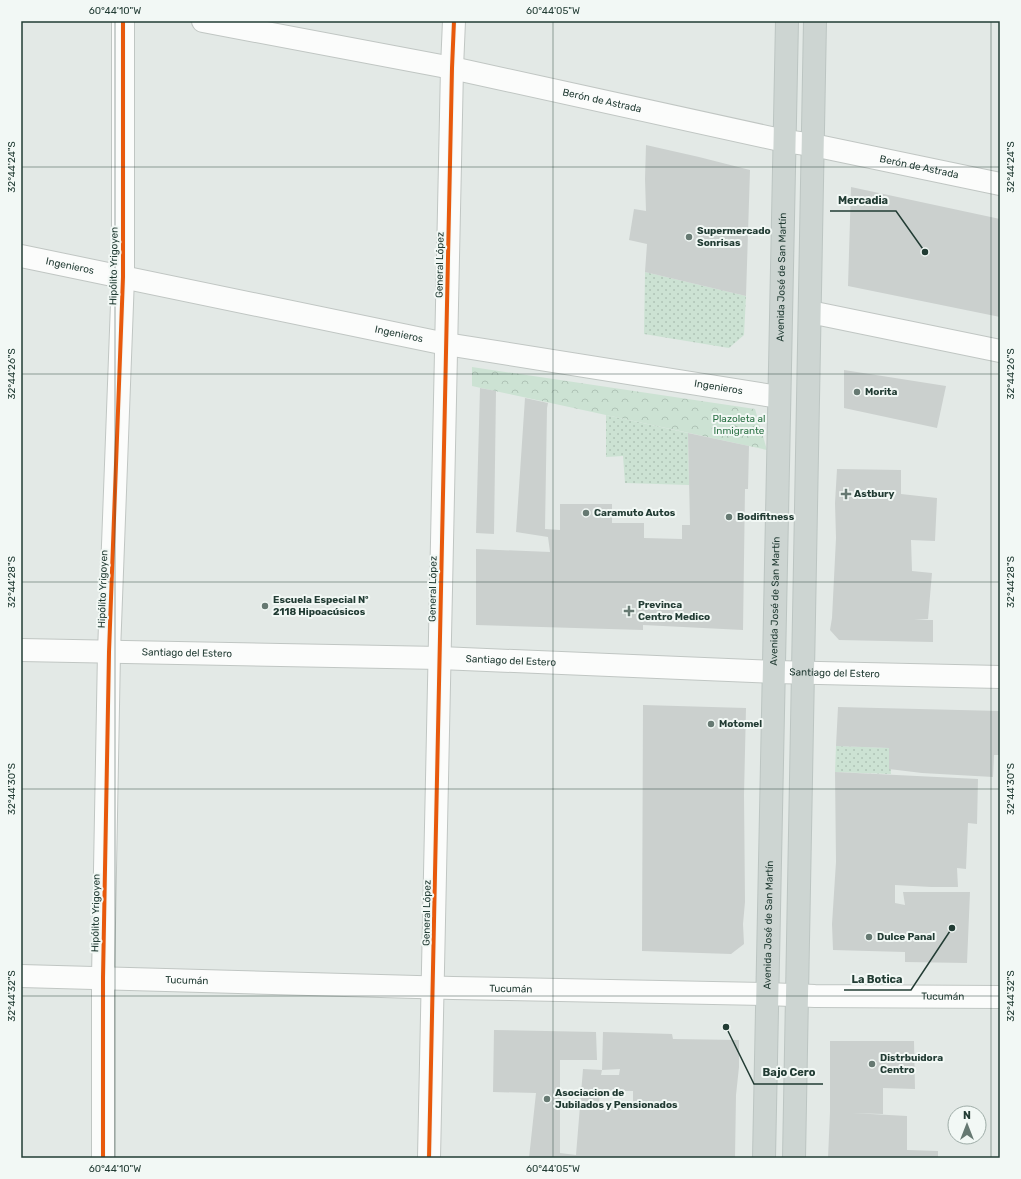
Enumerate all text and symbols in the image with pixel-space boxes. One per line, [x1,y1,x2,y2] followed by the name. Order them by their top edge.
[89,5,141,17] text: 60°44'10"W
[526,5,580,17] text: 60°44'05"W
[561,86,643,115] street label: Berón de Astrada
[6,141,18,193] text: 32°44'24"S
[1005,141,1017,193] text: 32°44'24"S
[879,153,960,181] street label: Berón de Astrada
[830,188,896,211] callout: Mercadia
[838,194,888,207] text: Mercadia
[775,213,789,342] street label: Avenida José de San Martín
[697,225,771,249] place label: Supermercado Sonrisas
[107,227,121,305] street label: Hipólito Yrigoyen
[433,232,447,298] street label: General López
[684,232,694,242] marker: Supermercado Sonrisas
[45,255,95,277] street label: Ingenieros
[374,323,424,345] street label: Ingenieros
[6,348,18,400] text: 32°44'26"S
[1005,348,1017,400] text: 32°44'26"S
[693,378,744,397] street label: Ingenieros
[865,386,897,398] place label: Morita
[852,387,862,397] marker: Morita
[713,413,765,437] park label: Plazoleta al Inmigrante
[854,488,895,500] place label: Astbury
[841,489,851,499] marker: Astbury
[594,507,676,519] place label: Caramuto Autos
[581,508,591,518] marker: Caramuto Autos
[737,511,795,523] place label: Bodifitness
[724,512,734,522] marker: Bodifitness
[768,536,783,666] street label: Avenida José de San Martín
[96,550,110,628] street label: Hipólito Yrigoyen
[6,556,18,608] text: 32°44'28"S
[426,556,440,622] street label: General López
[1005,556,1017,608] text: 32°44'28"S
[273,594,369,618] place label: Escuela Especial Nº 2118 Hipoacúsicos
[638,599,710,623] place label: Previnca Centro Medico
[260,601,270,611] marker: Escuela Especial Nº 2118 Hipoacúsicos
[623,605,635,617] marker: Previnca Centro Medico
[142,646,233,660] street label: Santiago del Estero
[465,653,557,669] street label: Santiago del Estero
[789,666,880,680] street label: Santiago del Estero
[719,718,762,730] place label: Motomel
[706,719,716,729] marker: Motomel
[6,763,18,815] text: 32°44'30"S
[1005,763,1017,815] text: 32°44'30"S
[761,860,776,990] street label: Avenida José de San Martín
[89,874,103,952] street label: Hipólito Yrigoyen
[420,880,434,946] street label: General López
[877,931,935,943] place label: Dulce Panal
[864,932,874,942] marker: Dulce Panal
[844,967,911,990] callout: La Botica
[6,970,18,1022] text: 32°44'32"S
[1005,970,1017,1022] text: 32°44'32"S
[851,973,903,986] text: La Botica
[165,974,209,987] street label: Tucumán
[489,983,532,996] street label: Tucumán
[921,991,964,1003] street label: Tucumán
[880,1052,943,1076] place label: Distrbuidora Centro
[867,1059,877,1069] marker: Distrbuidora Centro
[754,1061,823,1084] callout: Bajo Cero
[763,1066,816,1079] text: Bajo Cero
[555,1087,678,1111] place label: Asociacion de Jubilados y Pensionados
[542,1094,552,1104] marker: Asociacion de Jubilados y Pensionados
[947,1105,987,1145] north arrow
[963,1109,971,1122] text: N
[89,1163,141,1175] text: 60°44'10"W
[526,1163,580,1175] text: 60°44'05"W

